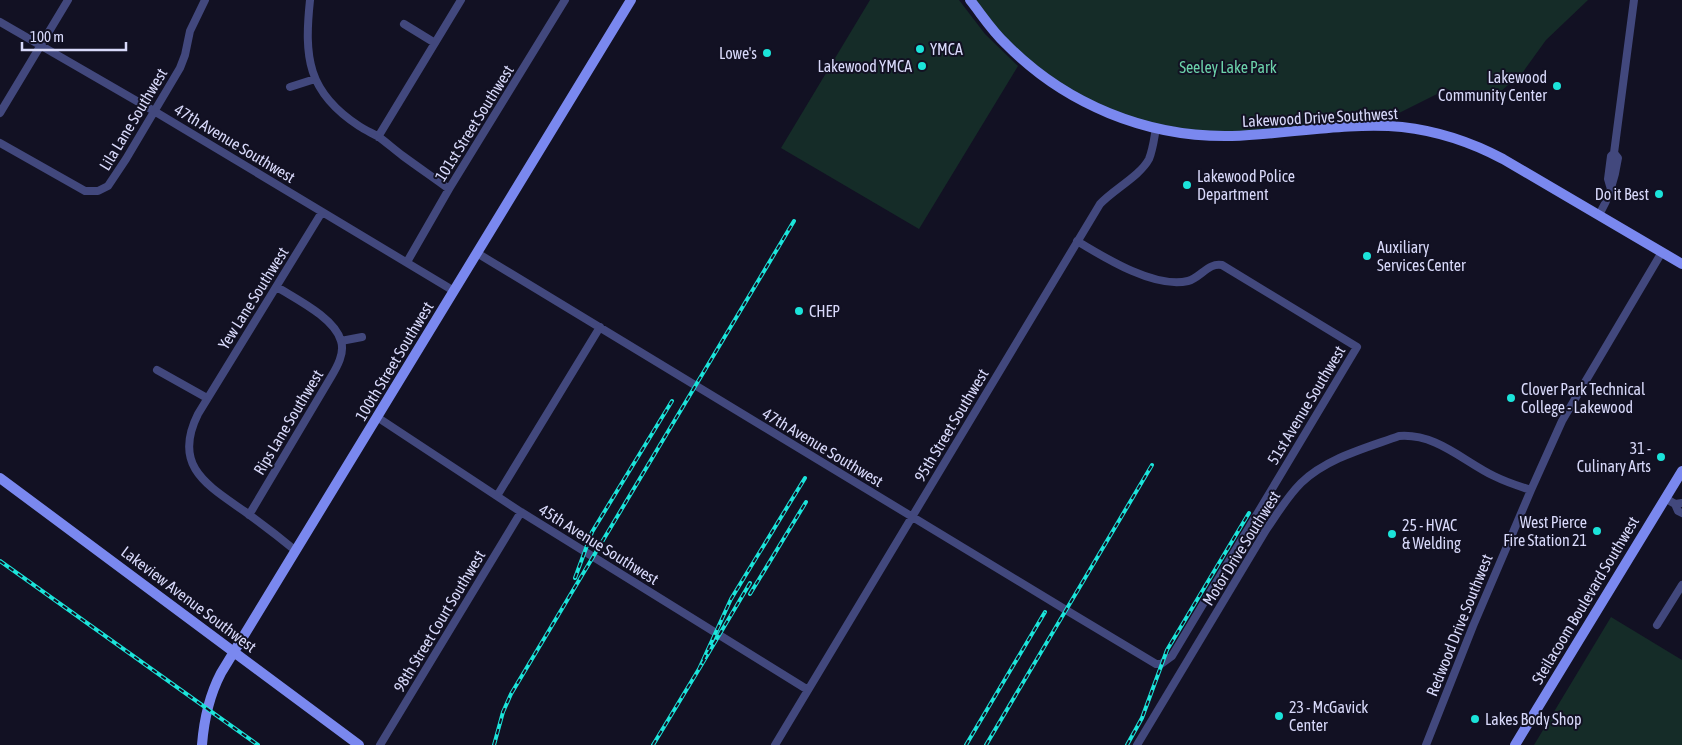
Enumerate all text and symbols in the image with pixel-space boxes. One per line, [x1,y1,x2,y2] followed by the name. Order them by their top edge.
[22,20,126,52] scale bar
[30,28,64,45] text: 100 m
[930,40,963,58] place label: YMCA
[914,43,926,55] marker: YMCA
[719,44,757,62] place label: Lowe's
[761,47,773,59] marker: Lowe's
[817,57,912,75] place label: Lakewood YMCA
[1179,58,1277,77] park label: Seeley Lake Park
[916,60,928,72] marker: Lakewood YMCA
[431,61,517,184] street label: 101st Street Southwest
[95,64,171,173] street label: Lila Lane Southwest
[1438,68,1547,105] place label: Lakewood Community Center
[1551,80,1563,92] marker: Lakewood Community Center
[172,100,299,186] street label: 47th Avenue Southwest
[1242,104,1399,130] street label: Lakewood Drive Southwest
[1197,167,1295,204] place label: Lakewood Police Department
[1181,179,1193,191] marker: Lakewood Police Department
[1595,185,1649,203] place label: Do it Best
[1653,188,1665,200] marker: Do it Best
[1377,238,1466,274] place label: Auxiliary Services Center
[214,243,292,352] street label: Yew Lane Southwest
[1361,250,1373,262] marker: Auxiliary Services Center
[351,298,437,424] street label: 100th Street Southwest
[809,302,840,320] place label: CHEP
[793,305,805,317] marker: CHEP
[1263,342,1349,468] street label: 51st Avenue Southwest
[910,365,992,485] street label: 95th Street Southwest
[250,366,327,478] street label: Rips Lane Southwest
[1521,380,1646,417] place label: Clover Park Technical College - Lakewood
[1505,392,1517,404] marker: Clover Park Technical College - Lakewood
[760,404,887,490] street label: 47th Avenue Southwest
[1577,439,1651,476] place label: 31 - Culinary Arts
[1655,451,1667,463] marker: 31 - Culinary Arts
[1198,487,1284,609] street label: Motor Drive Southwest
[536,500,662,588] street label: 45th Avenue Southwest
[1503,513,1587,549] place label: West Pierce Fire Station 21
[1528,513,1642,687] street label: Steilacoom Boulevard Southwest
[1402,516,1461,553] place label: 25 - HVAC & Welding
[1591,525,1603,537] marker: West Pierce Fire Station 21
[1386,528,1398,540] marker: 25 - HVAC & Welding
[118,542,260,656] street label: Lakeview Avenue Southwest
[390,547,489,695] street label: 98th Street Court Southwest
[1422,551,1496,699] street label: Redwood Drive Southwest
[1289,698,1368,734] place label: 23 - McGavick Center
[1273,710,1285,722] marker: 23 - McGavick Center
[1485,710,1582,729] place label: Lakes Body Shop
[1469,713,1481,725] marker: Lakes Body Shop

